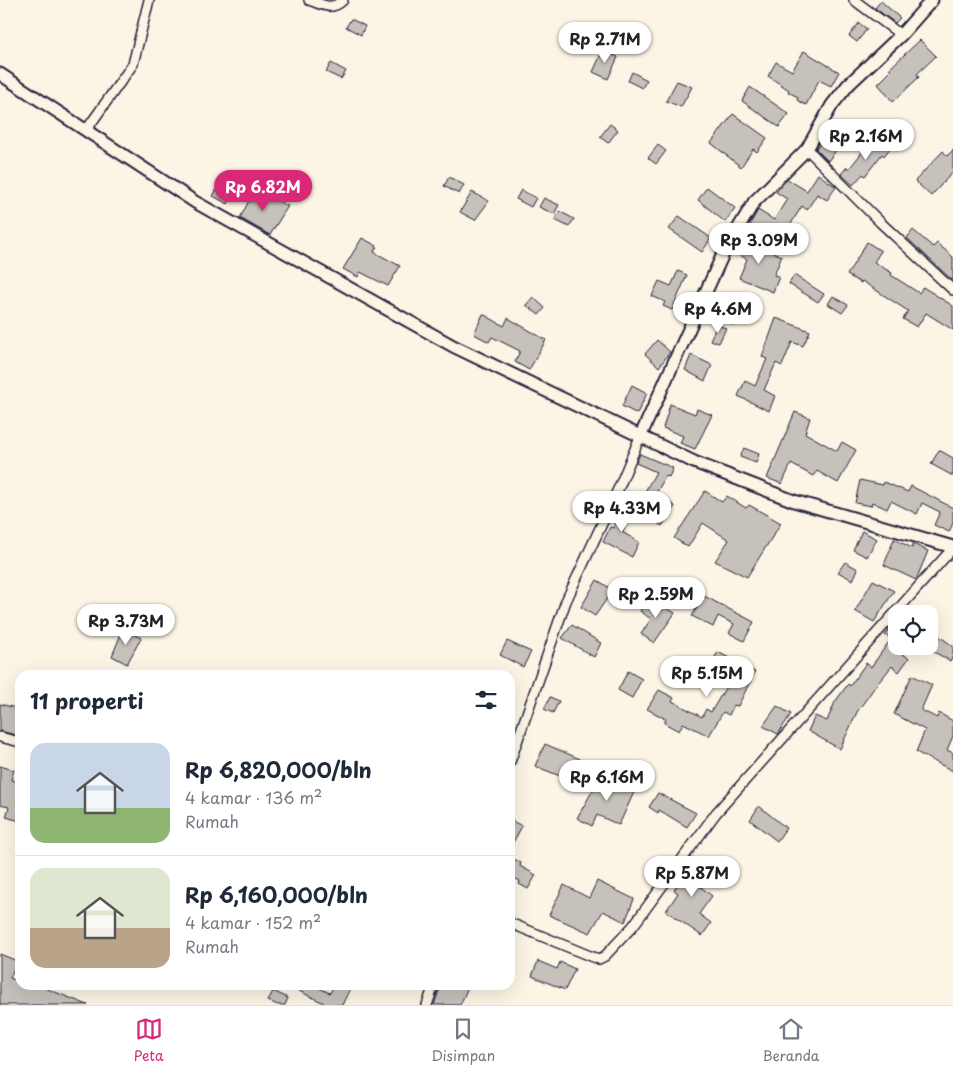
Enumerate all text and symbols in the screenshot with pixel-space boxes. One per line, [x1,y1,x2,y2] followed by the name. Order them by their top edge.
[553,22,657,64] pin: Rp 2.71M
[569,26,641,50] text: Rp 2.71M
[814,119,918,161] pin: Rp 2.16M
[829,123,903,147] text: Rp 2.16M
[211,170,315,212] pin: Rp 6.82M
[225,174,301,198] text: Rp 6.82M
[707,222,811,265] pin: Rp 3.09M
[720,227,798,251] text: Rp 3.09M
[672,292,764,334] pin: Rp 4.6M
[684,296,752,320] text: Rp 4.6M
[570,490,674,533] pin: Rp 4.33M
[583,495,661,519] text: Rp 4.33M
[604,576,708,619] pin: Rp 2.59M
[618,581,694,605] text: Rp 2.59M
[74,604,178,646] pin: Rp 3.73M
[888,605,938,655] map controls
[888,605,938,655] button: locate
[88,608,164,632] text: Rp 3.73M
[655,656,759,698] pin: Rp 5.15M
[671,660,743,684] text: Rp 5.15M
[30,684,144,716] text: 11 properti
[472,686,500,714] icon: filters
[185,753,372,785] text: Rp 6,820,000/bln
[555,760,659,802] pin: Rp 6.16M
[70,763,130,823] icon: home
[570,764,644,788] text: Rp 6.16M
[185,785,322,809] text: 4 kamar · 136 m²
[185,809,239,833] text: Rumah
[640,856,744,898] pin: Rp 5.87M
[655,860,729,884] text: Rp 5.87M
[185,878,368,910] text: Rp 6,160,000/bln
[70,888,130,948] icon: home
[185,910,321,934] text: 4 kamar · 152 m²
[185,934,239,958] text: Rumah
[134,1015,164,1066] tab: Peta
[431,1015,495,1066] tab: Disimpan
[762,1015,819,1066] tab: Beranda

